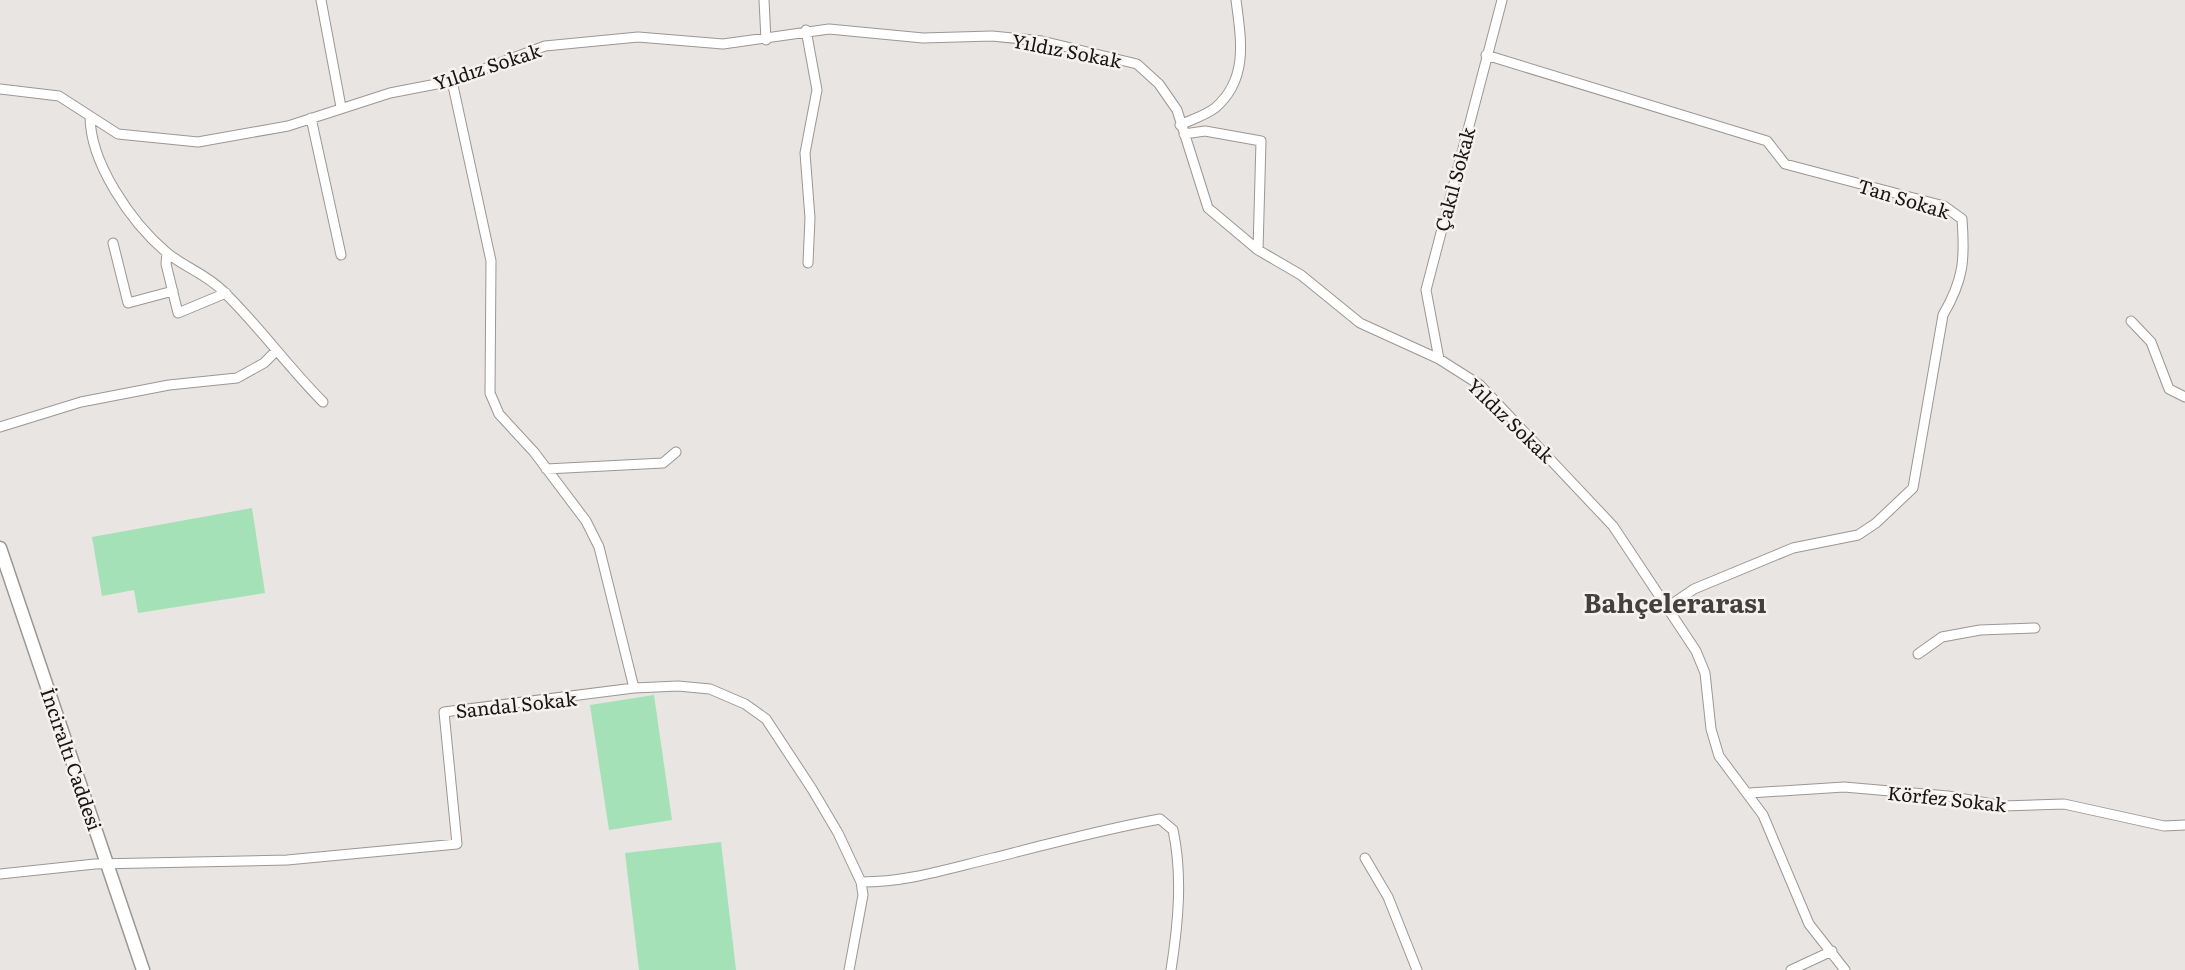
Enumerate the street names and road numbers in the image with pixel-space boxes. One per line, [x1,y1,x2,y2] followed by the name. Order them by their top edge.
[1010,26,1125,74] street label: Yıldız Sokak
[430,35,545,97] street label: Yıldız Sokak
[1427,123,1481,234] street label: Çakıl Sokak
[1855,171,1954,225] street label: Tan Sokak
[1461,371,1561,469] street label: Yıldız Sokak
[34,684,110,834] street label: İnciraltı Caddesi
[454,684,578,724] street label: Sandal Sokak
[1886,778,2008,818] street label: Körfez Sokak

